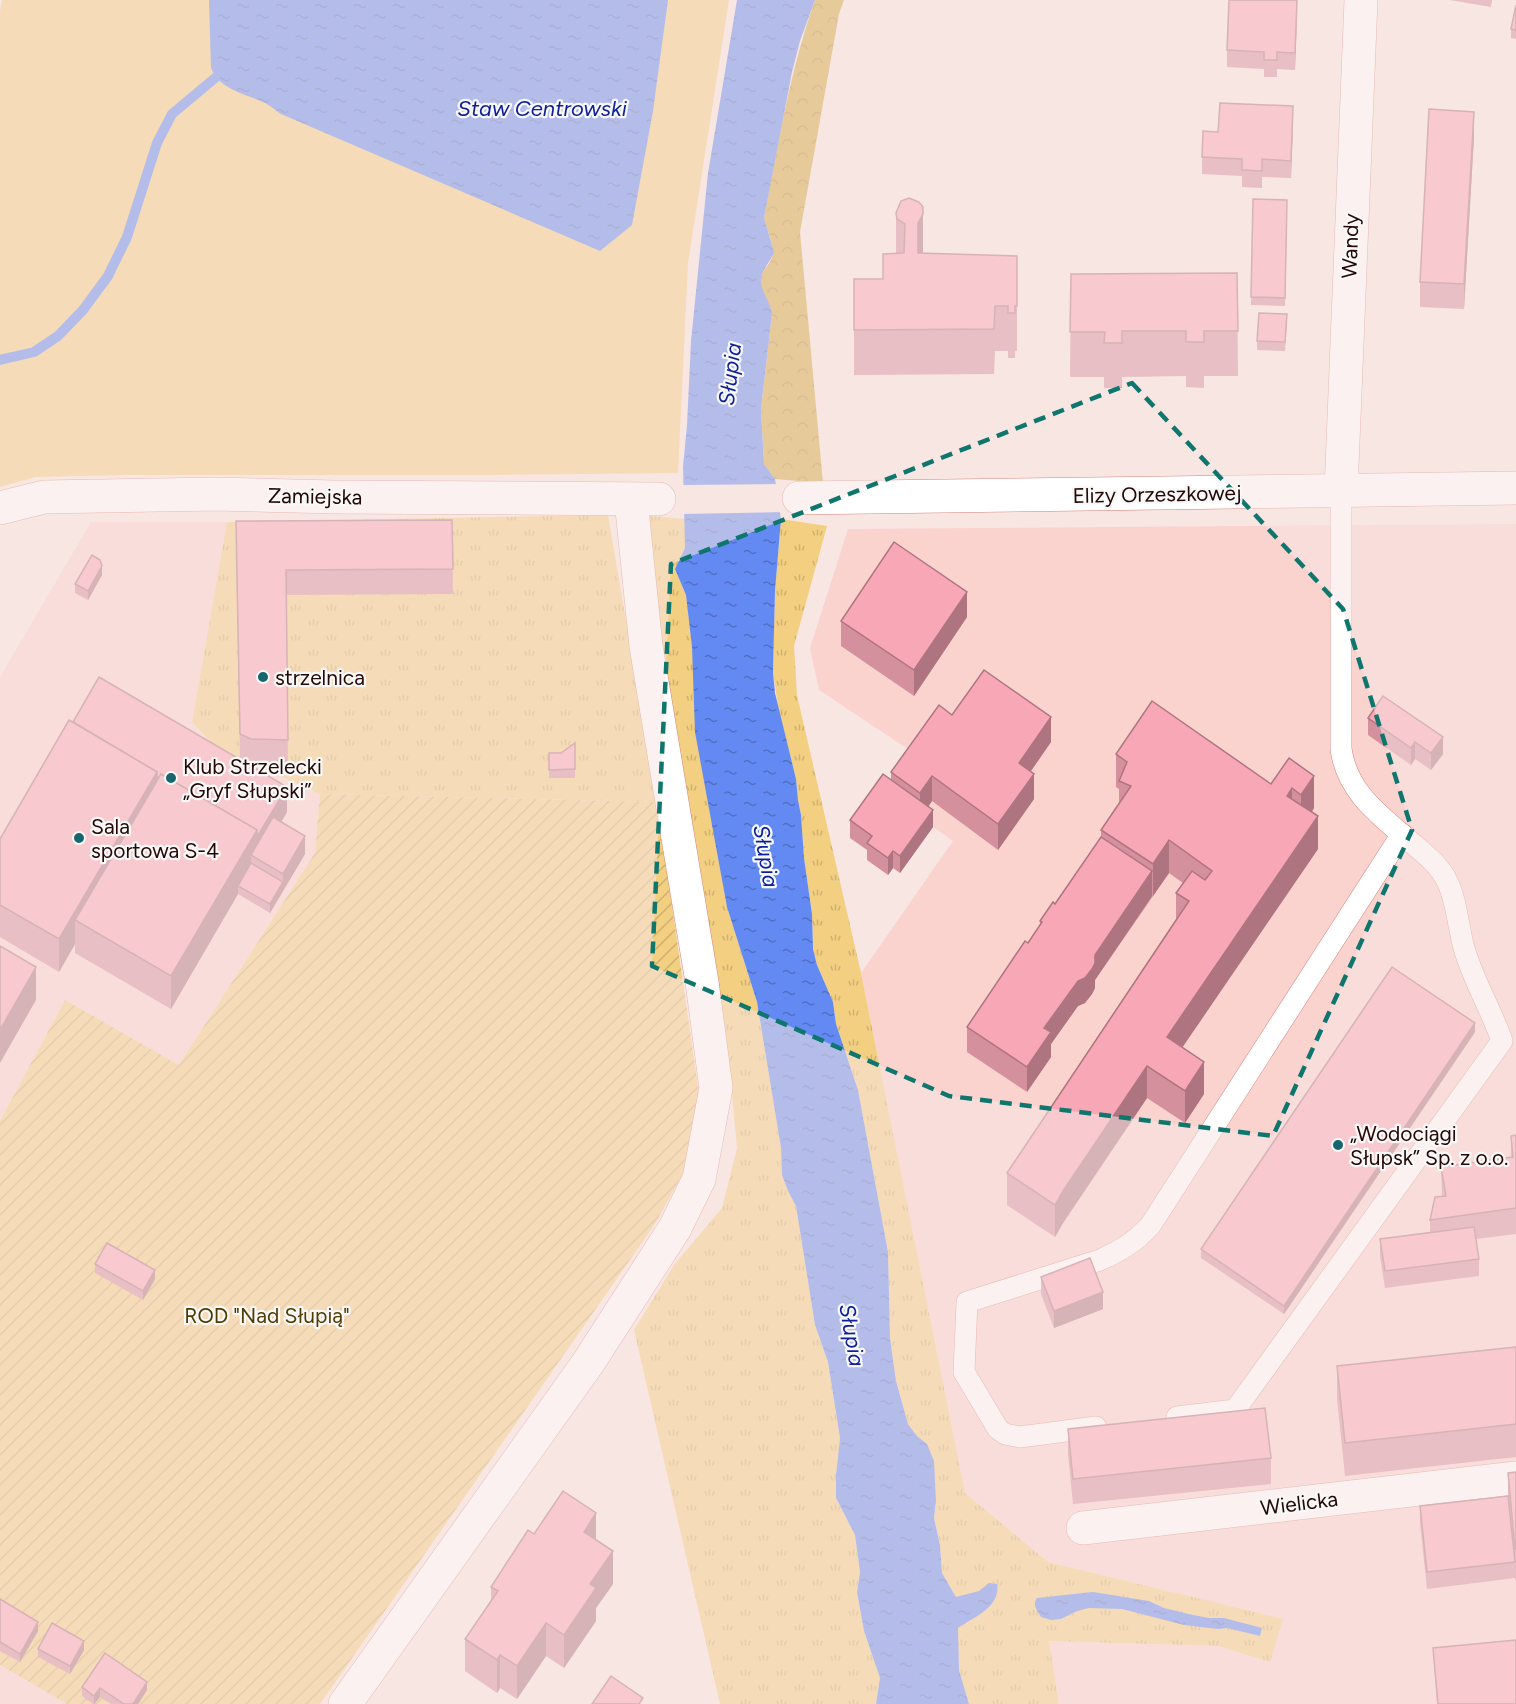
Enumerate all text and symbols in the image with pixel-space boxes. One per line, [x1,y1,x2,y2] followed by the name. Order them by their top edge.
[457,95,628,122] water label: Staw Centrowski
[1336,213,1364,279] street label: Wandy
[713,341,747,407] water label: Słupia
[1072,480,1242,508] street label: Elizy Orzeszkowej
[268,483,362,509] street label: Zamiejska
[275,665,365,690] place label: strzelnica
[256,670,270,684] marker: strzelnica
[183,754,322,803] place label: Klub Strzelecki „Gryf Słupski”
[164,771,178,785] marker: Klub Strzelecki „Gryf Słupski”
[91,814,219,863] place label: Sala sportowa S-4
[747,823,785,889] water label: Słupia
[72,831,86,845] marker: Sala sportowa S-4
[1350,1121,1509,1170] place label: „Wodociągi Słupsk” Sp. z o.o.
[1331,1138,1345,1152] marker: „Wodociągi Słupsk” Sp. z o.o.
[833,1302,871,1368] water label: Słupia
[184,1303,350,1328] park label: ROD "Nad Słupią"
[1259,1486,1339,1520] street label: Wielicka

